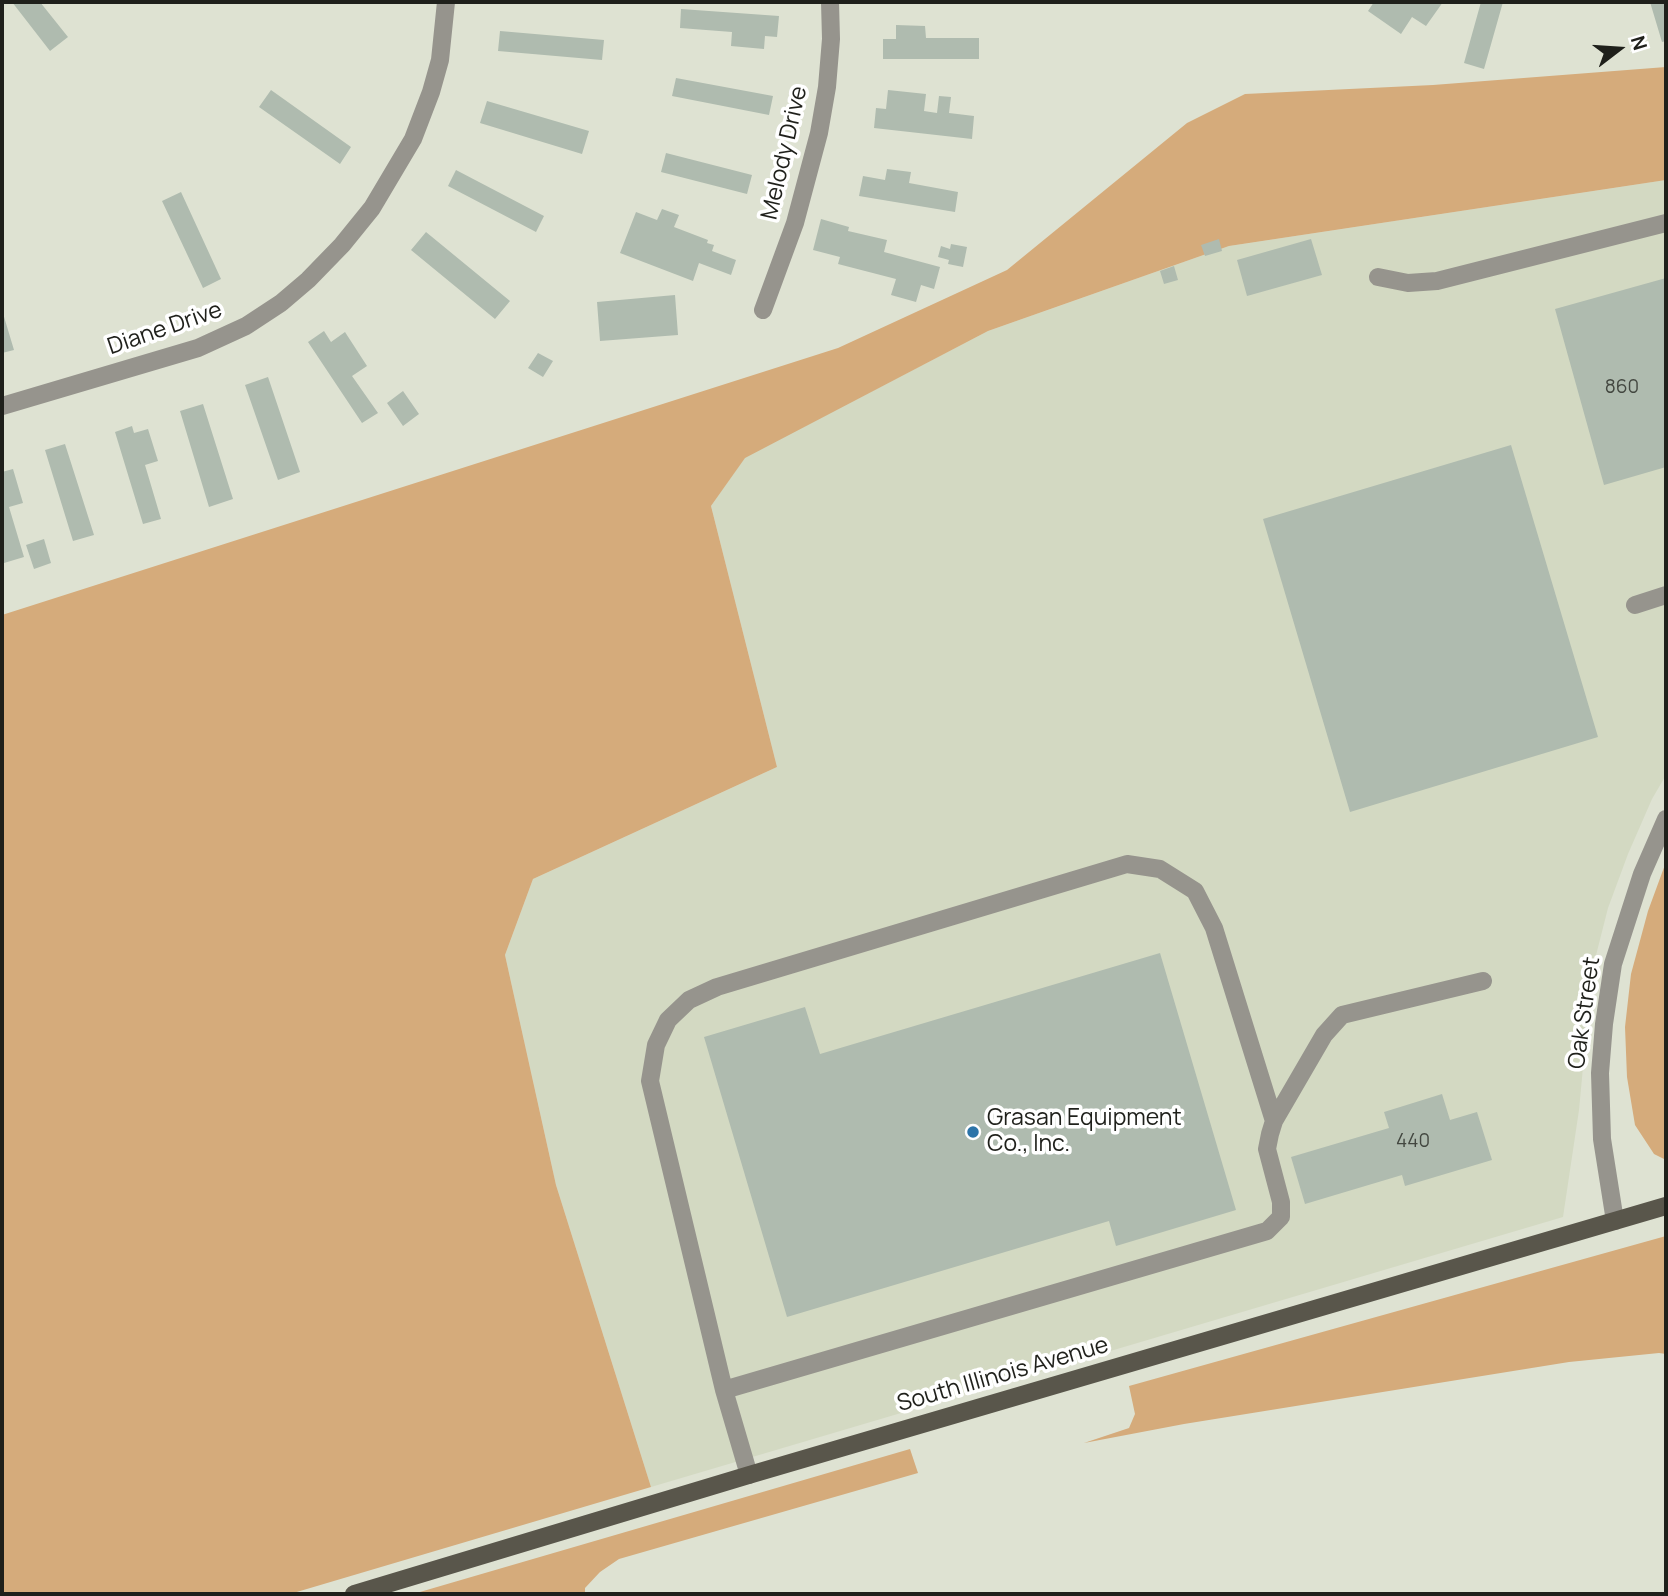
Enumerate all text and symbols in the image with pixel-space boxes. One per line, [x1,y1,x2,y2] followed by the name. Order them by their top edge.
[1584,14,1654,84] north arrow
[1625,33,1654,53] text: N
[756,84,814,222] street label: Melody Drive
[104,297,226,361] street label: Diane Drive
[1605,377,1639,399] house number: 860
[1563,955,1607,1071] street label: Oak Street
[987,1105,1182,1159] place label: Grasan Equipment Co., Inc.
[965,1124,981,1140] marker: Grasan Equipment Co., Inc.
[1396,1131,1430,1153] house number: 440
[894,1332,1112,1418] street label: South Illinois Avenue

